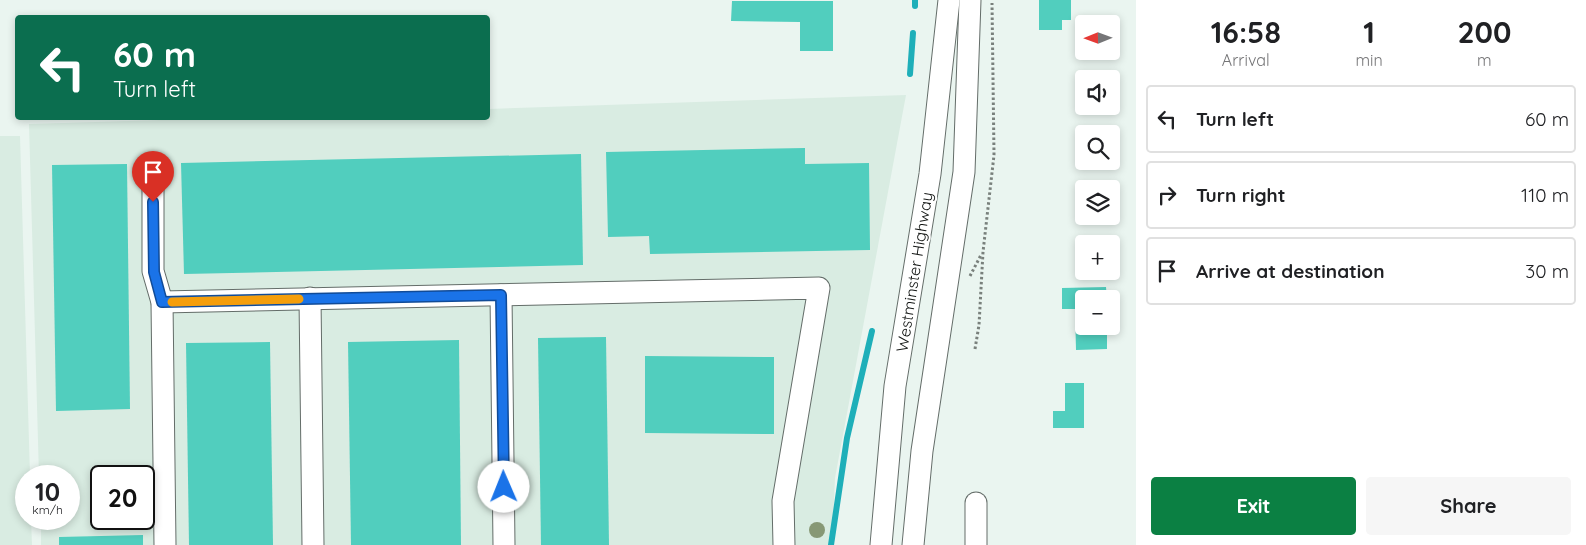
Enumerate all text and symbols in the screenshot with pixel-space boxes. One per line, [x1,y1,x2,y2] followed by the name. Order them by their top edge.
[1211,13,1281,51] text: 16:58
[1363,13,1375,51] text: 1
[1457,13,1511,51] text: 200
[1075,15,1120,60] north arrow
[1075,15,1120,335] map controls
[113,32,196,76] text: 60 m
[30,35,95,100] icon: left
[1222,50,1270,70] text: Arrival
[1355,50,1383,70] text: min
[1477,50,1492,70] text: m
[1075,70,1120,115] button: sound
[113,75,196,103] text: Turn left
[1153,105,1181,133] icon: left
[1196,107,1274,131] text: Turn left
[1525,107,1569,131] text: 60 m
[1075,125,1120,170] button: search
[132,151,174,202] pin
[139,158,167,186] icon: arrive
[1075,180,1120,225] button: layers
[1153,181,1181,209] icon: right
[1196,183,1285,207] text: Turn right
[1521,183,1569,207] text: 110 m
[891,191,937,353] street label: Westminster Highway
[1075,235,1120,280] button: +
[1153,257,1181,285] icon: arrive
[1196,259,1385,283] text: Arrive at destination
[1525,259,1569,283] text: 30 m
[1075,290,1120,335] button: −
[477,460,529,512] position arrow
[90,465,155,530] speed limit sign: 20
[35,476,60,507] text: 10
[1151,477,1356,535] button: Exit
[1366,477,1571,535] button: Share
[32,502,63,517] text: km/h

